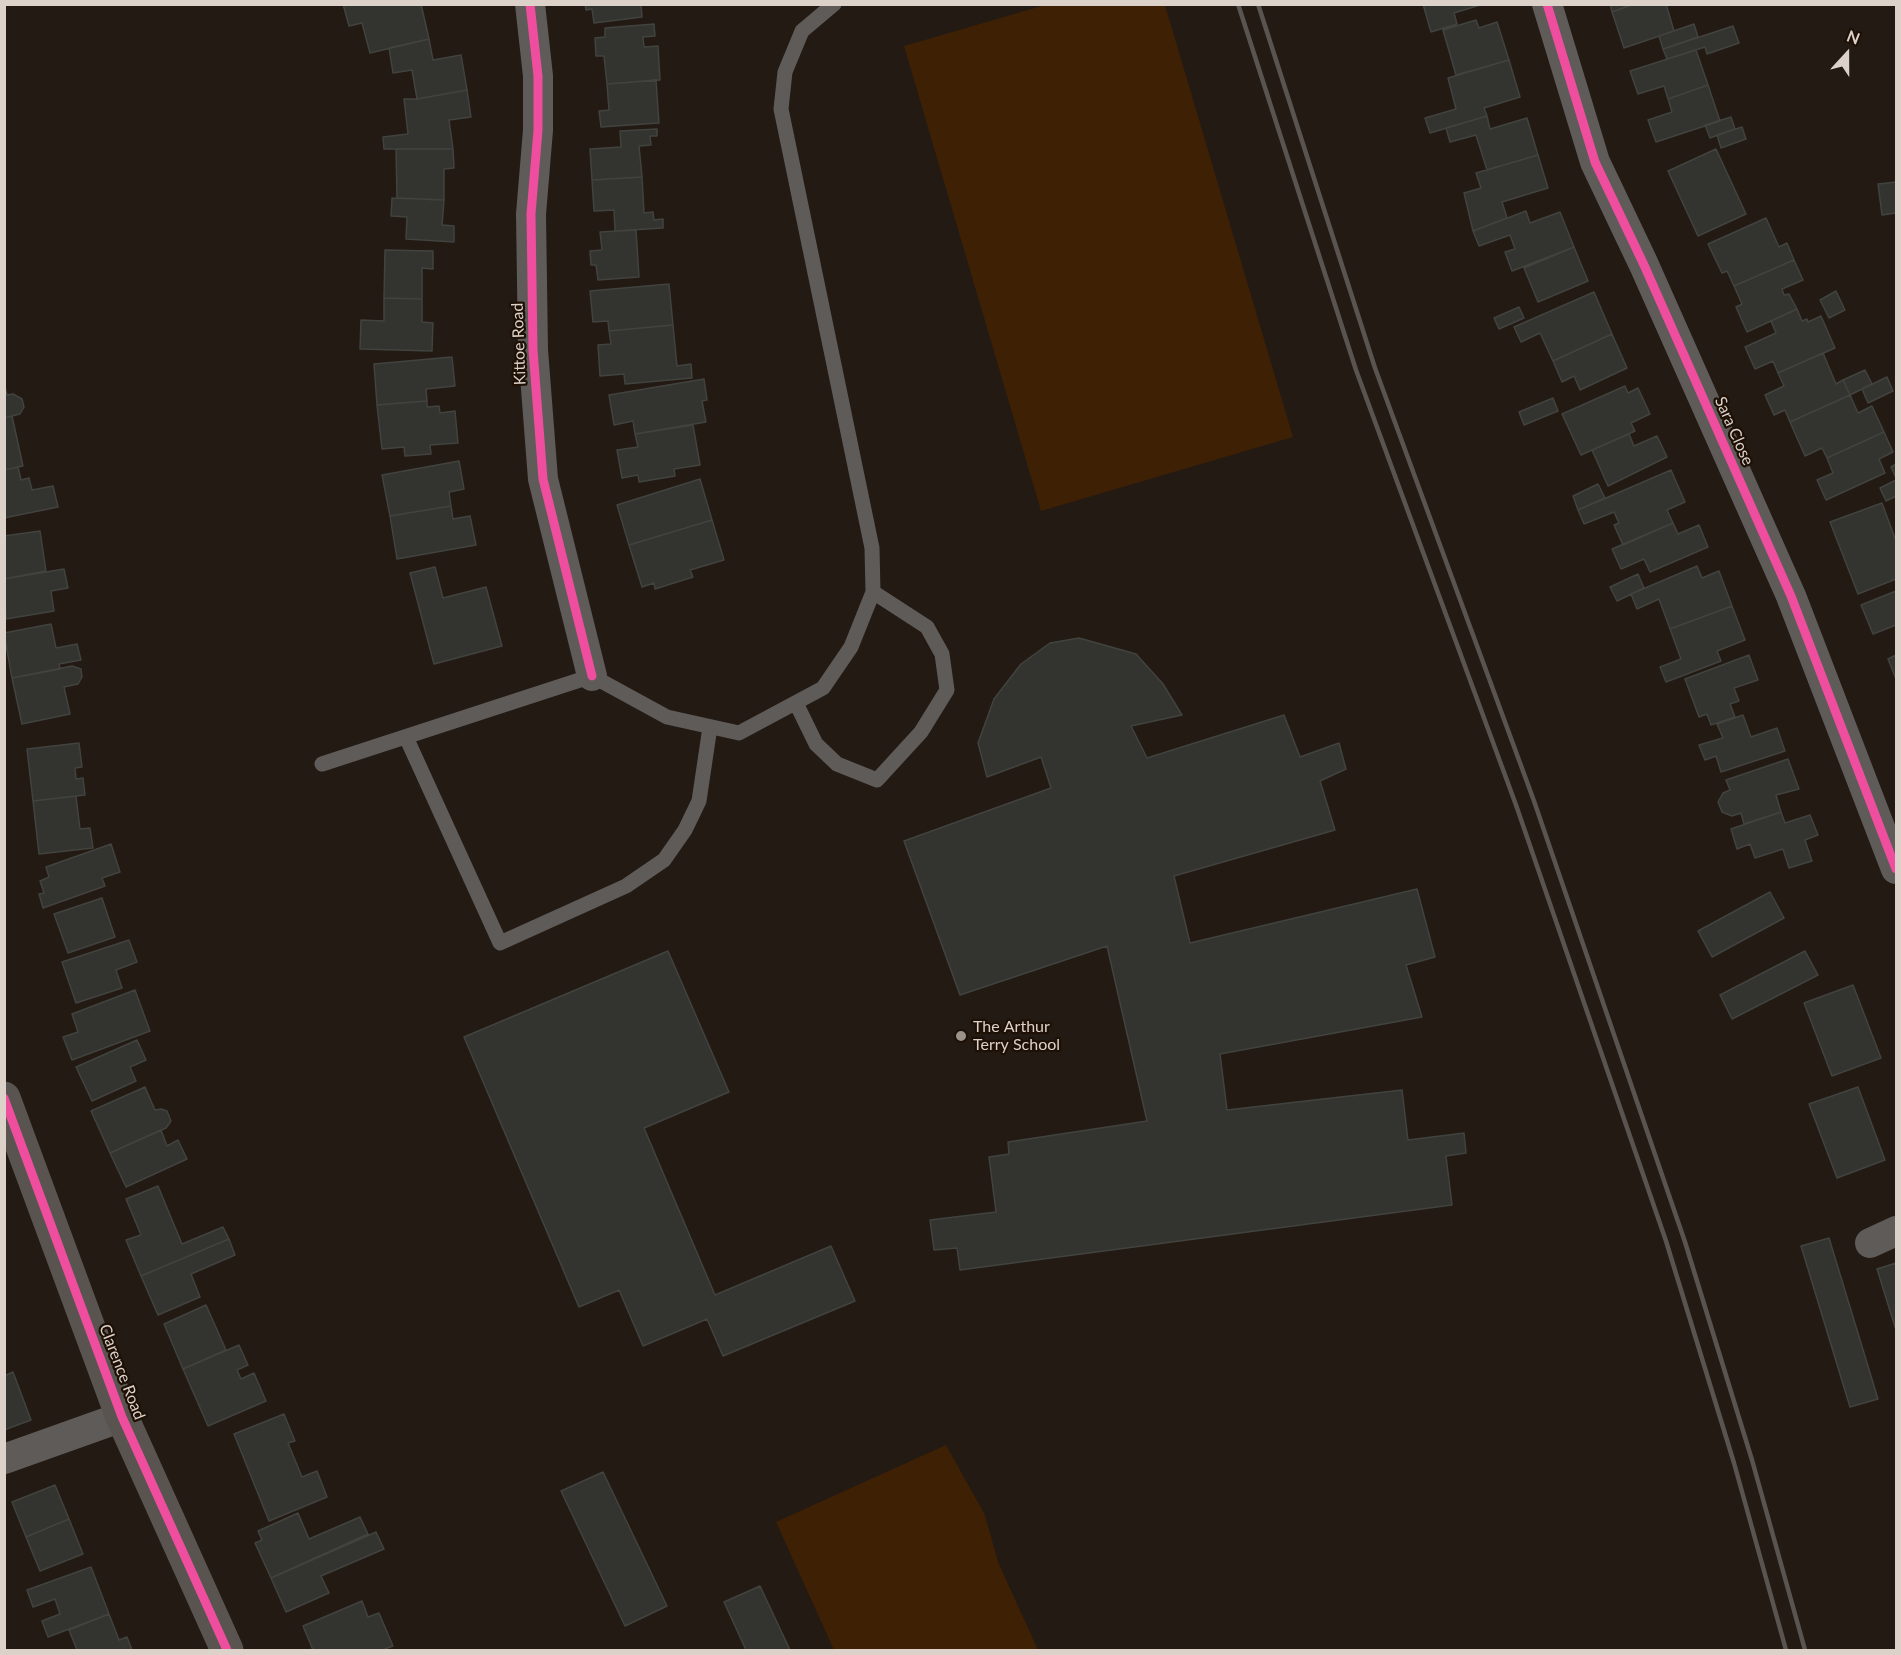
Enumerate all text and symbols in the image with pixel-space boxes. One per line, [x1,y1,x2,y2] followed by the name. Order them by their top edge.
[1817,24,1877,84] north arrow
[1844,26,1863,48] text: N
[508,302,530,386] street label: Kittoe Road
[1710,394,1758,468] street label: Sara Close
[973,1017,1060,1055] place label: The Arthur Terry School
[954,1029,968,1043] marker: The Arthur Terry School
[95,1321,149,1423] street label: Clarence Road

